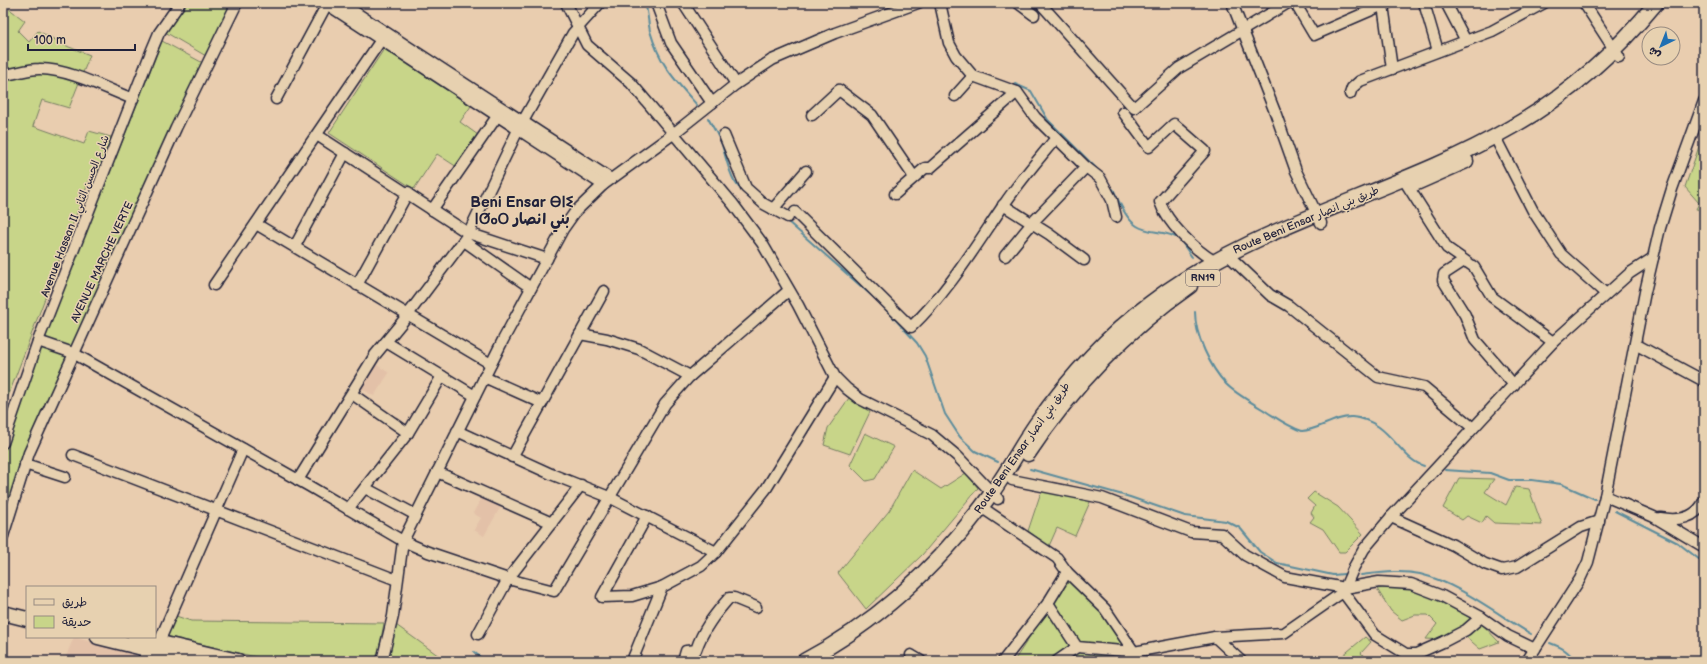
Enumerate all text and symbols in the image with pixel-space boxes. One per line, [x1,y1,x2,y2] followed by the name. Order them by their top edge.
[28,26,135,52] scale bar
[1641,26,1681,66] north arrow
[34,33,66,48] text: 100 m
[1646,44,1663,62] text: ش
[38,133,116,300] street label: Avenue Hassan II شارع الحسن الثاني
[1231,183,1382,260] street label: Route Beni Ensar طريق بني انصار
[470,193,574,233] district label: Beni Ensar ⴱⵏⵉ ⵏⵚⴰⵔ بني انصار
[68,199,136,325] street label: AVENUE MARCHE VERTE
[1186,270,1220,286] road number: RN19
[972,380,1076,518] street label: Route Beni Ensar طريق بني انصار
[26,586,156,638] legend
[62,595,87,610] text: طريق
[62,615,91,630] text: حديقة

